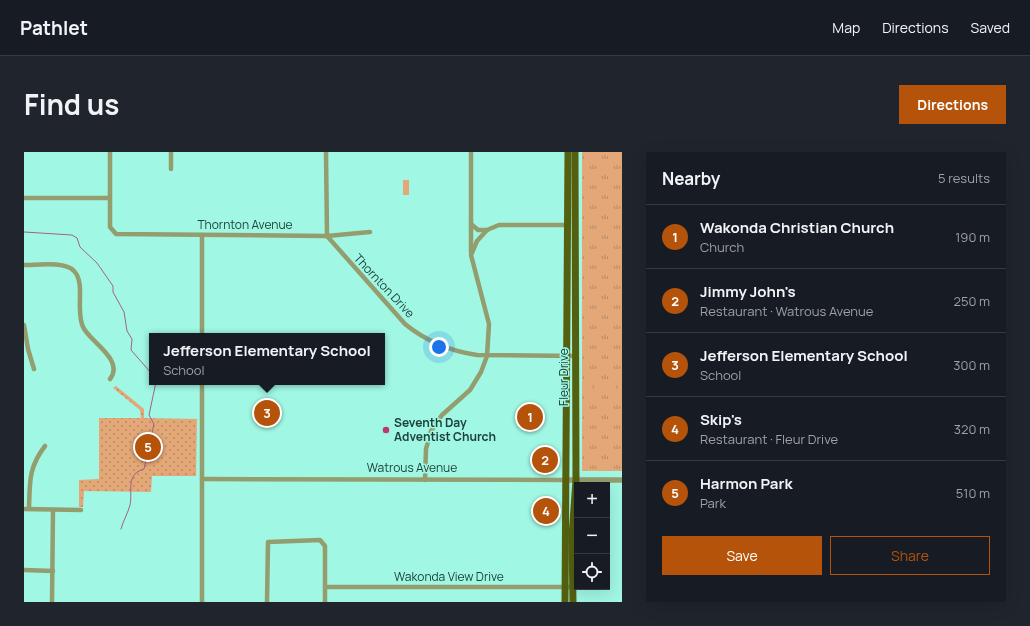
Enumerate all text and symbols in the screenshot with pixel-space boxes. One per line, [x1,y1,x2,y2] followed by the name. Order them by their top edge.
[20,15,88,41] text: Pathlet
[832,18,860,37] text: Map
[882,18,949,37] text: Directions
[971,18,1010,37] text: Saved
[24,85,119,123] text: Find us
[899,85,1006,124] button: Directions
[662,167,720,190] text: Nearby
[938,169,990,187] text: 5 results
[197,216,293,233] street label: Thornton Avenue
[700,217,894,238] text: Wakonda Christian Church
[672,228,678,246] text: 1
[955,228,990,246] text: 190 m
[700,238,744,256] text: Church
[350,250,419,321] street label: Thornton Drive
[700,281,796,302] text: Jimmy John's
[671,292,679,310] text: 2
[954,292,990,310] text: 250 m
[700,302,873,320] text: Restaurant · Watrous Avenue
[149,333,385,385] popup
[429,337,449,357] your location
[163,340,371,361] text: Jefferson Elementary School
[700,345,908,366] text: Jefferson Elementary School
[555,348,572,406] street label: Fleur Drive
[671,356,679,374] text: 3
[953,356,990,374] text: 300 m
[163,361,205,379] text: School
[700,366,741,384] text: School
[254,398,280,428] pin: 3
[517,402,543,432] pin: 1
[700,409,742,430] text: Skip's
[394,414,496,445] place label: Seventh Day Adventist Church
[671,420,679,438] text: 4
[954,420,990,438] text: 320 m
[381,425,391,435] marker: Seventh Day Adventist Church
[700,430,838,448] text: Restaurant · Fleur Drive
[135,432,161,462] pin: 5
[532,445,558,475] pin: 2
[367,459,457,476] street label: Watrous Avenue
[700,473,793,494] text: Harmon Park
[574,482,610,590] map controls
[574,482,610,518] button: +
[671,484,679,502] text: 5
[956,484,990,502] text: 510 m
[700,494,726,512] text: Park
[533,496,559,526] pin: 4
[574,518,610,554] button: −
[662,536,822,575] button: Save
[830,536,990,575] button: Share
[574,554,610,590] button: locate
[394,568,504,585] street label: Wakonda View Drive

